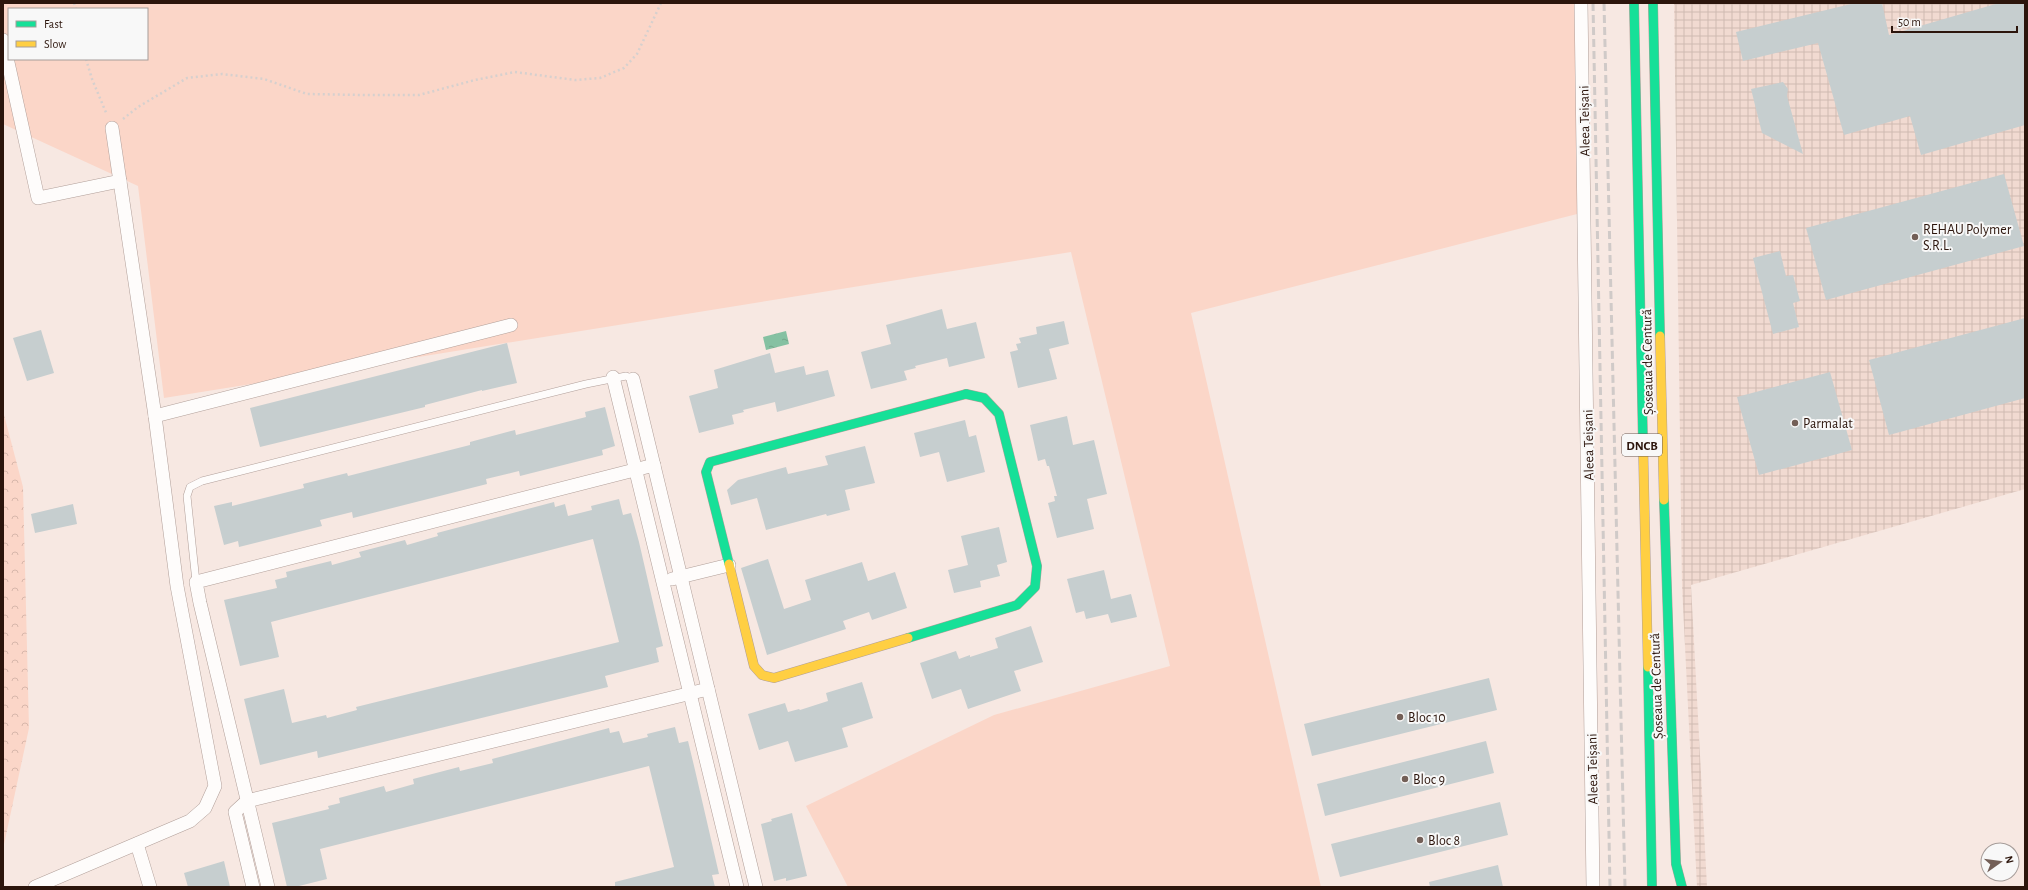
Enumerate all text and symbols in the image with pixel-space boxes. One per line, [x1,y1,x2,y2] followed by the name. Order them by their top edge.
[8,8,148,60] legend
[1892,8,2017,34] scale bar
[1898,16,1921,28] text: 50 m
[44,18,63,30] text: Fast
[44,38,66,50] text: Slow
[1577,85,1594,157] street label: Aleea Teișani
[1923,223,2012,253] place label: REHAU Polymer S.R.L.
[1910,232,1920,242] marker: REHAU Polymer S.R.L.
[1640,308,1657,415] street label: Șoseaua de Centură
[1581,409,1598,481] street label: Aleea Teișani
[1803,417,1853,431] place label: Parmalat
[1790,418,1800,428] marker: Parmalat
[1622,434,1662,456] road number: DNCB
[1648,632,1667,739] street label: Șoseaua de Centură
[1408,711,1446,725] place label: Bloc 10
[1395,712,1405,722] marker: Bloc 10
[1585,733,1602,805] street label: Aleea Teișani
[1413,773,1445,787] place label: Bloc 9
[1400,774,1410,784] marker: Bloc 9
[1428,834,1460,848] place label: Bloc 8
[1415,835,1425,845] marker: Bloc 8
[1980,842,2020,882] north arrow
[2003,855,2015,865] text: N

